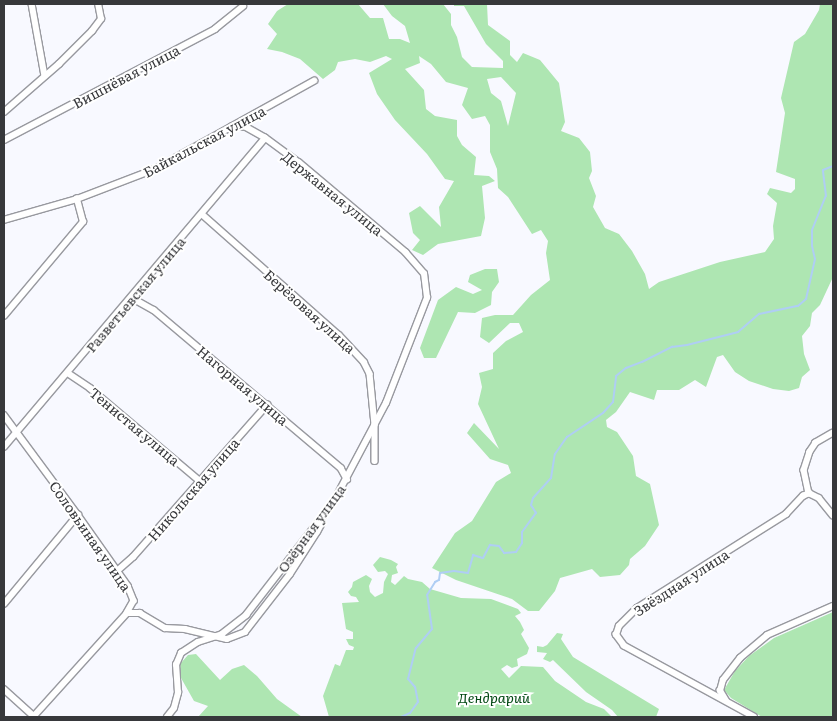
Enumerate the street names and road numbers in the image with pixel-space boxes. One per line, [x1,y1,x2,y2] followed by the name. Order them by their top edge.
[70,41,182,111] street label: Вишнёвая улица
[140,102,268,180] street label: Байкальская улица
[279,147,387,239] street label: Державная улица
[82,233,188,355] street label: Разветьевская улица
[261,266,359,356] street label: Берёзовая улица
[194,342,292,428] street label: Нагорная улица
[86,383,184,469] street label: Тенистая улица
[144,434,242,544] street label: Никольская улица
[47,478,135,594] street label: Соловьиная улица
[273,481,349,575] street label: Озёрная улица
[630,545,732,619] street label: Звёздная улица

